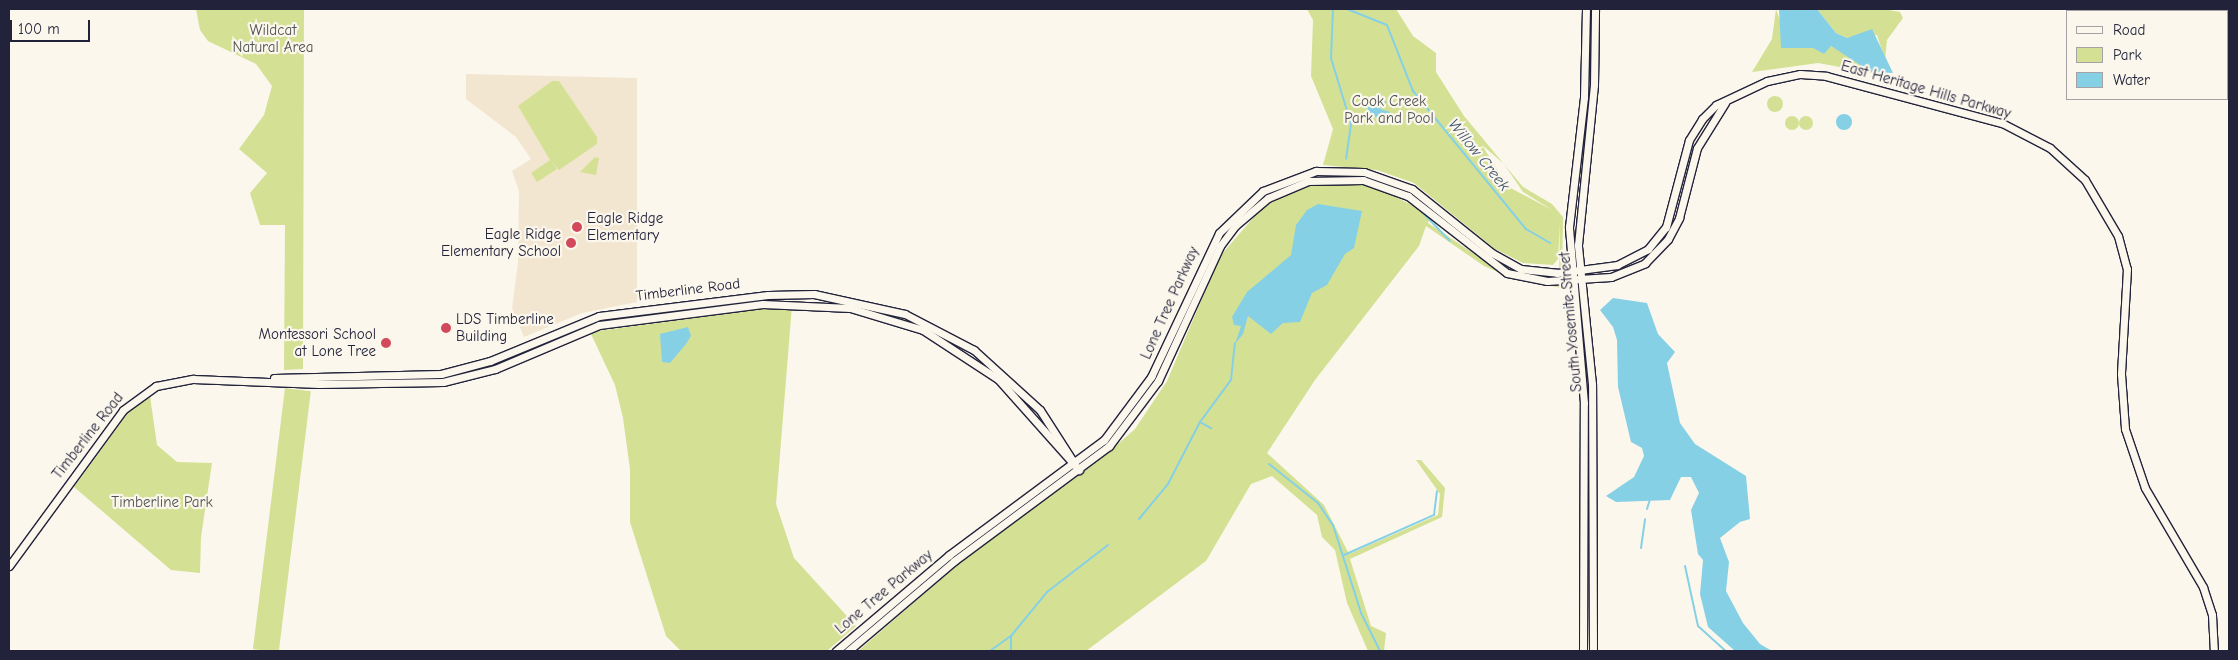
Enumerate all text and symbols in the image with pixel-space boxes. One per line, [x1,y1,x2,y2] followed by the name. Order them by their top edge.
[12,10,92,42] scale bar
[2066,10,2228,100] legend
[18,20,60,38] text: 100 m
[233,21,313,56] park label: Wildcat Natural Area
[2113,21,2145,39] text: Road
[2113,46,2142,64] text: Park
[1839,57,2013,123] street label: East Heritage Hills Parkway
[2113,71,2150,89] text: Water
[1344,92,1434,127] park label: Cook Creek Park and Pool
[1444,115,1514,195] water label: Willow Creek
[587,209,663,244] place label: Eagle Ridge Elementary
[571,221,583,233] marker: Eagle Ridge Elementary
[441,225,561,260] place label: Eagle Ridge Elementary School
[565,237,577,249] marker: Eagle Ridge Elementary School
[1137,244,1203,362] street label: Lone Tree Parkway
[1556,251,1586,393] street label: South Yosemite Street
[635,275,741,305] street label: Timberline Road
[456,310,554,345] place label: LDS Timberline Building
[440,322,452,334] marker: LDS Timberline Building
[258,325,376,360] place label: Montessori School at Lone Tree
[380,337,392,349] marker: Montessori School at Lone Tree
[49,389,127,483] street label: Timberline Road
[111,494,213,512] park label: Timberline Park
[832,546,936,638] street label: Lone Tree Parkway

